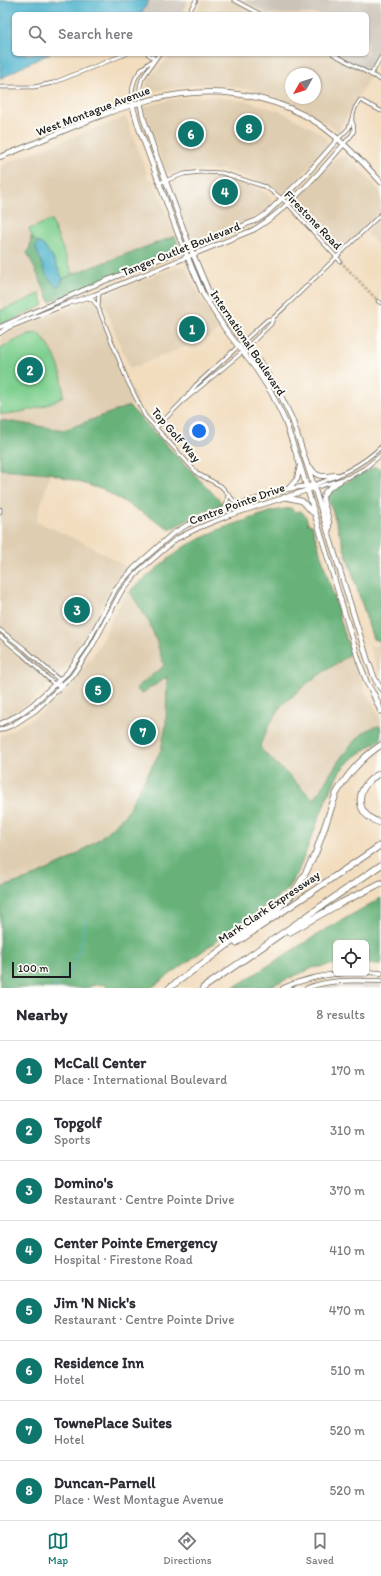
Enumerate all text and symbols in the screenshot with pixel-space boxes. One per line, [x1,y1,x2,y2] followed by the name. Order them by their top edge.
[12,12,369,56] search box
[26,23,48,45] icon: search
[58,25,133,43] text: Search here
[285,68,321,104] north arrow
[34,83,152,139] street label: West Montague Avenue
[236,113,262,143] pin: 8
[178,119,204,149] pin: 6
[212,177,238,207] pin: 4
[281,187,345,253] street label: Firestone Road
[120,219,243,279] street label: Tanger Outlet Boulevard
[208,288,289,399] street label: International Boulevard
[179,314,205,344] pin: 1
[17,355,43,385] pin: 2
[148,405,204,465] street label: Top Golf Way
[189,421,209,441] your location
[187,480,287,528] street label: Centre Pointe Drive
[64,595,90,625] pin: 3
[85,675,111,705] pin: 5
[130,717,156,747] pin: 7
[216,868,323,946] street label: Mark Clark Expressway
[333,940,369,976] map controls
[333,940,369,976] button: locate
[12,960,71,979] scale bar
[18,962,48,975] text: 100 m
[16,1004,68,1024] text: Nearby
[316,1007,365,1022] text: 8 results
[54,1054,146,1072] text: McCall Center
[26,1063,32,1078] text: 1
[331,1063,365,1078] text: 170 m
[54,1072,227,1087] text: Place · International Boulevard
[54,1114,102,1132] text: Topgolf
[26,1123,32,1138] text: 2
[330,1123,365,1138] text: 310 m
[54,1132,90,1147] text: Sports
[54,1174,113,1192] text: Domino's
[25,1183,33,1198] text: 3
[330,1183,365,1198] text: 370 m
[54,1192,234,1207] text: Restaurant · Centre Pointe Drive
[54,1234,217,1252] text: Center Pointe Emergency
[25,1243,33,1258] text: 4
[329,1243,365,1258] text: 410 m
[54,1252,193,1267] text: Hospital · Firestone Road
[54,1294,136,1312] text: Jim 'N Nick's
[26,1303,32,1318] text: 5
[329,1303,365,1318] text: 470 m
[54,1312,234,1327] text: Restaurant · Centre Pointe Drive
[54,1354,144,1372] text: Residence Inn
[26,1363,32,1378] text: 6
[330,1363,365,1378] text: 510 m
[54,1372,84,1387] text: Hotel
[54,1414,172,1432] text: TownePlace Suites
[26,1423,32,1438] text: 7
[329,1423,365,1438] text: 520 m
[54,1432,84,1447] text: Hotel
[54,1474,155,1492] text: Duncan-Parnell
[25,1483,33,1498] text: 8
[329,1483,365,1498] text: 520 m
[54,1492,224,1507] text: Place · West Montague Avenue
[47,1530,69,1567] tab: Map
[163,1530,212,1567] tab: Directions
[306,1530,334,1567] tab: Saved

